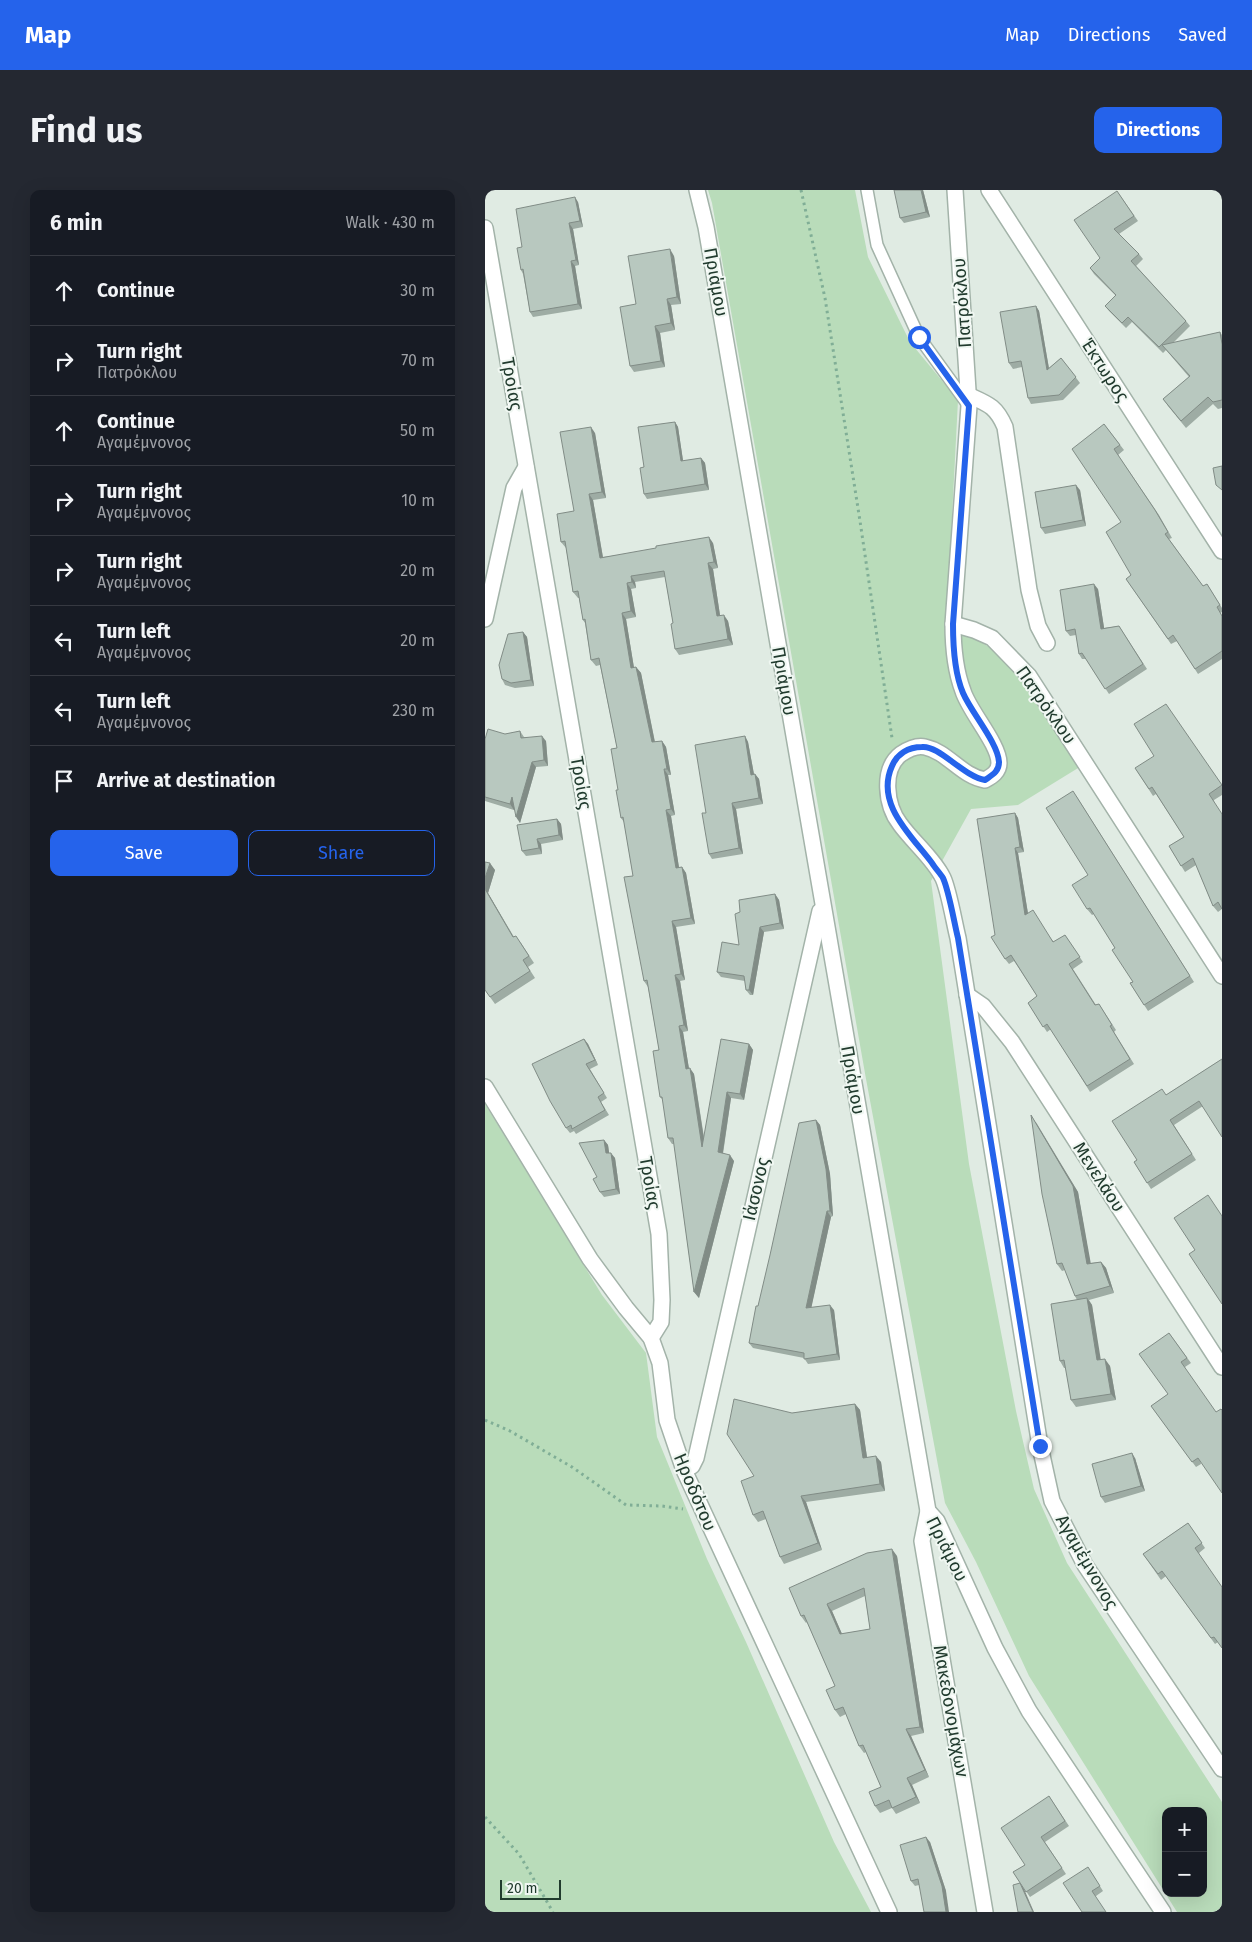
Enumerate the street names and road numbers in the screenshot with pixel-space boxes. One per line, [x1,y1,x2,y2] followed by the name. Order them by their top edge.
[699,246,733,318] street label: Πριάμου
[948,257,976,349] street label: Πατρόκλου
[1076,334,1134,407] street label: Έκτωρος
[497,356,528,413] street label: Τροίας
[767,645,801,717] street label: Πριάμου
[1011,662,1081,748] street label: Πατρόκλου
[566,755,597,812] street label: Τροίας
[836,1044,870,1116] street label: Πριάμου
[1068,1138,1130,1216] street label: Μενελάου
[635,1155,666,1212] street label: Τροίας
[738,1155,774,1223] street label: Ιάσονος
[669,1450,721,1534] street label: Ηροδότου
[1051,1511,1123,1614] street label: Αγαμέμνονος
[921,1513,973,1585] street label: Πριάμου
[929,1643,974,1779] street label: Μακεδονομάχων

